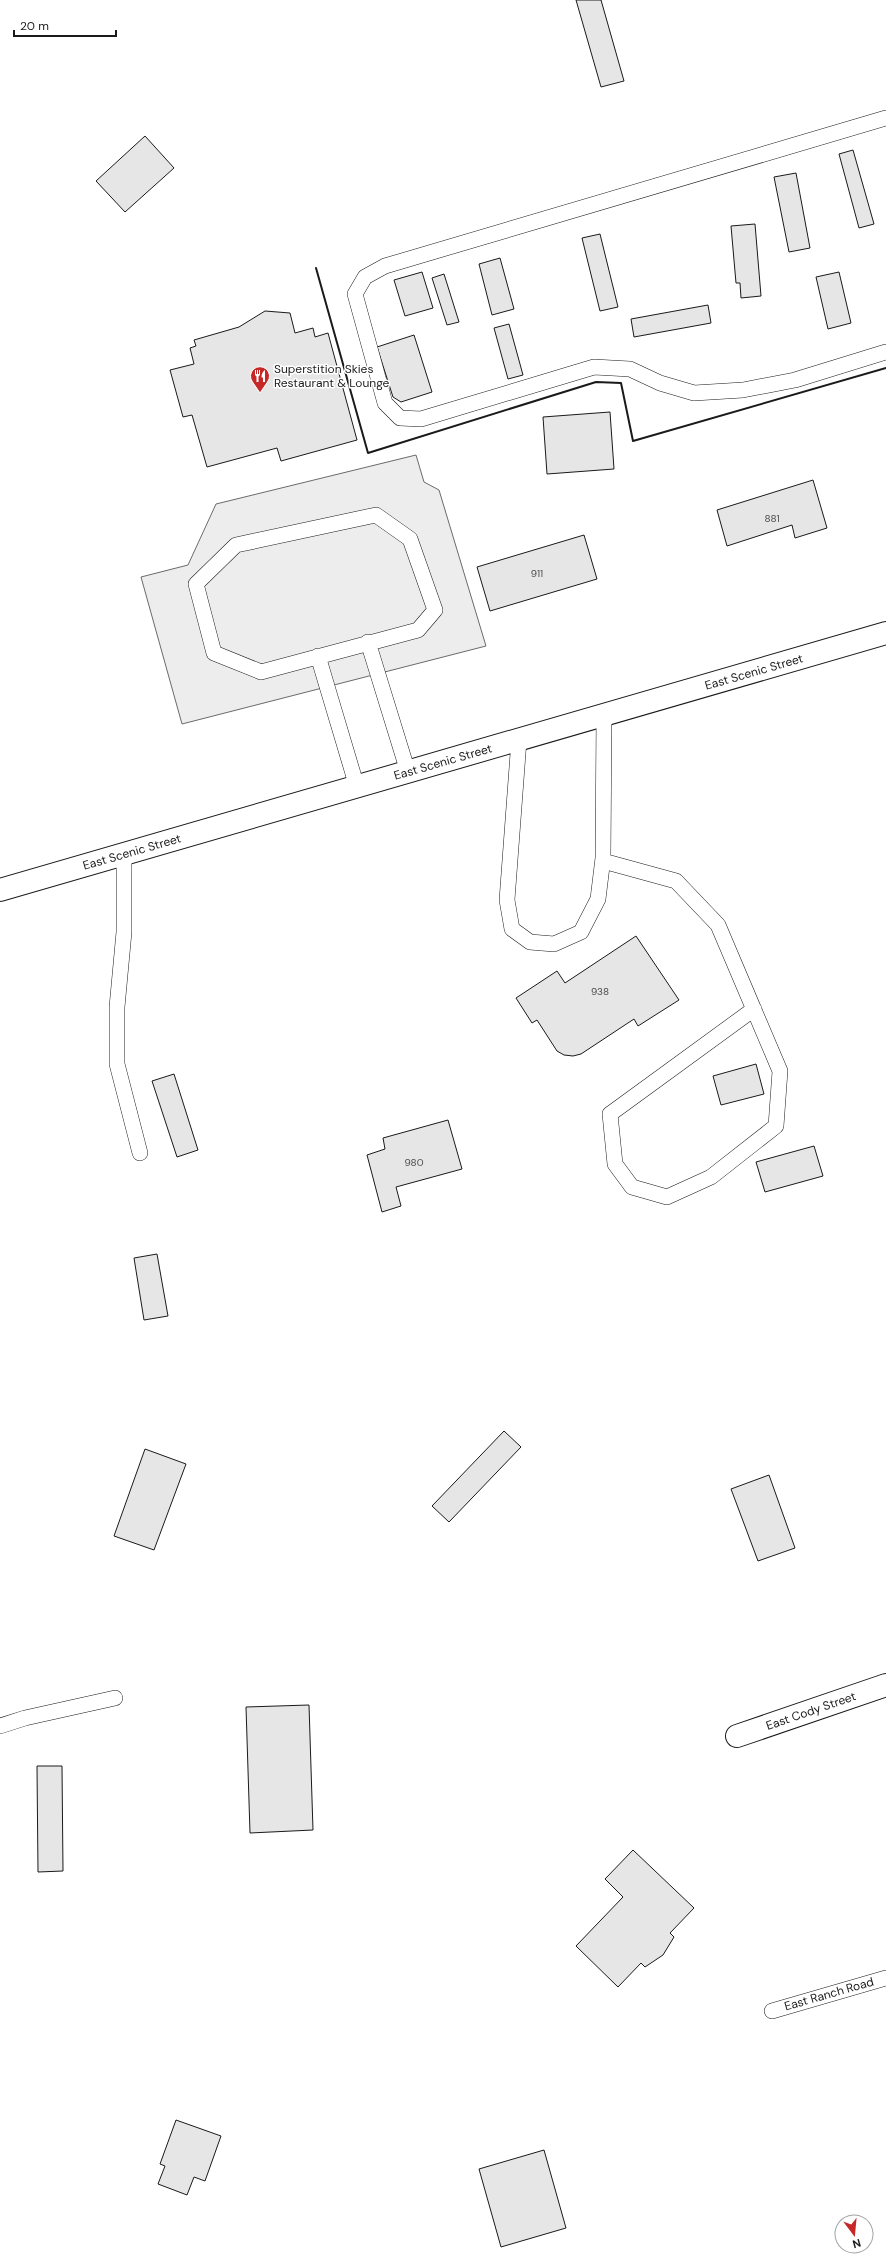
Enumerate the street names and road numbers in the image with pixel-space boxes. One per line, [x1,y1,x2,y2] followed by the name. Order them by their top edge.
[703,650,805,694] street label: East Scenic Street
[392,740,494,784] street label: East Scenic Street
[81,830,183,874] street label: East Scenic Street
[764,1688,858,1734] street label: East Cody Street
[782,1974,876,2014] street label: East Ranch Road

